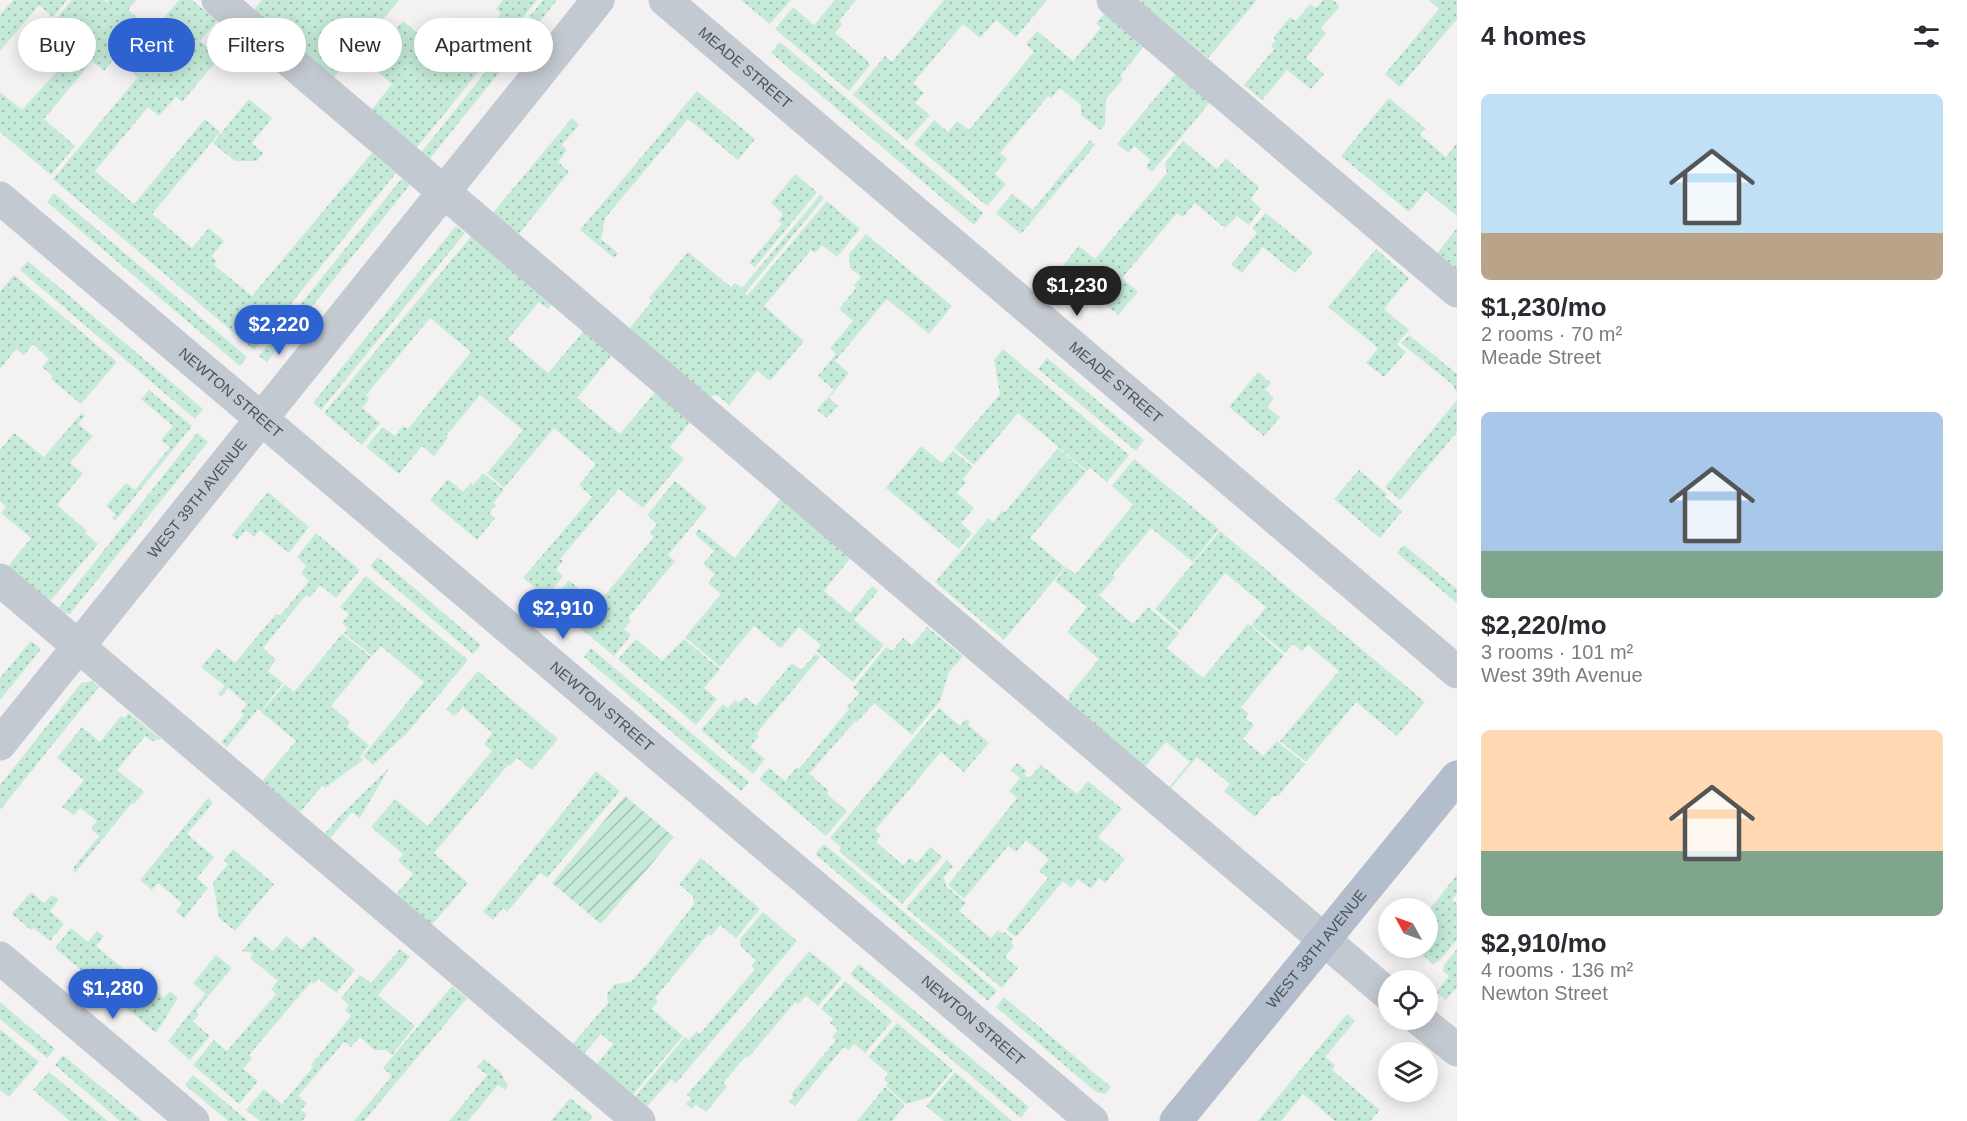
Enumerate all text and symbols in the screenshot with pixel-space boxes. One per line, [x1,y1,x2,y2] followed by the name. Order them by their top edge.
[18,18,96,72] chip: Buy
[108,18,195,72] chip: Rent
[207,18,306,72] chip: Filters
[318,18,402,72] chip: New
[414,18,553,72] chip: Apartment
[1910,20,1943,53] icon: filters
[1481,21,1587,51] text: 4 homes
[695,23,795,112] street label: MEADE STREET
[1658,133,1766,241] icon: home
[1028,266,1126,317] pin: $1,230
[1046,274,1108,296] text: $1,230
[1481,292,1607,322] text: $1,230/mo
[230,305,328,356] pin: $2,220
[248,313,310,335] text: $2,220
[1481,323,1622,345] text: 2 rooms · 70 m²
[1066,338,1166,426] street label: MEADE STREET
[176,344,286,441] street label: NEWTON STREET
[1481,346,1601,368] text: Meade Street
[144,435,250,561] street label: WEST 39TH AVENUE
[1658,451,1766,559] icon: home
[514,589,612,640] pin: $2,910
[532,597,594,619] text: $2,910
[1481,610,1607,640] text: $2,220/mo
[1481,641,1633,663] text: 3 rooms · 101 m²
[547,658,657,755] street label: NEWTON STREET
[1481,664,1643,686] text: West 39th Avenue
[1658,769,1766,877] icon: home
[1263,886,1369,1011] street label: WEST 38TH AVENUE
[1378,898,1438,958] north arrow
[1378,898,1438,1102] map controls
[1481,928,1607,958] text: $2,910/mo
[1481,959,1633,981] text: 4 rooms · 136 m²
[64,969,162,1020] pin: $1,280
[1378,970,1438,1030] button: locate
[918,972,1028,1068] street label: NEWTON STREET
[82,977,144,999] text: $1,280
[1481,982,1608,1004] text: Newton Street
[1378,1042,1438,1102] button: layers

